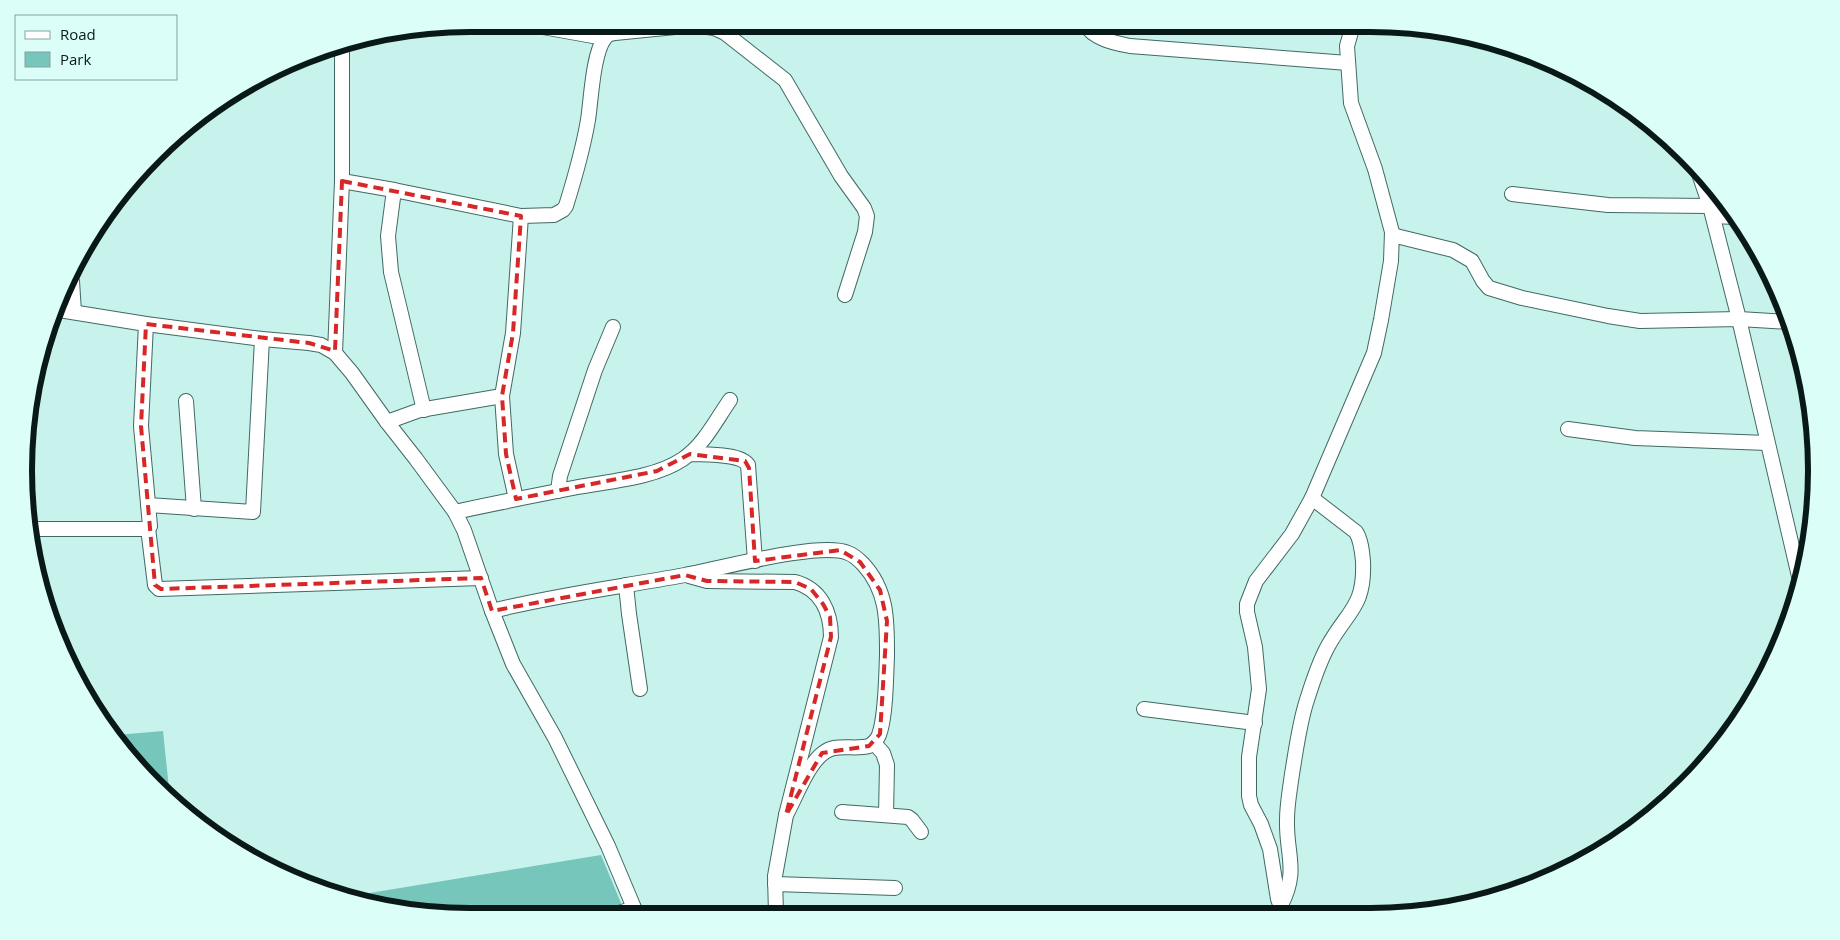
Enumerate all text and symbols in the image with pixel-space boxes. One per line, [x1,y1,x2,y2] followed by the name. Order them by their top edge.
[15,15,178,80] legend
[60,24,96,44] text: Road
[60,49,91,69] text: Park

